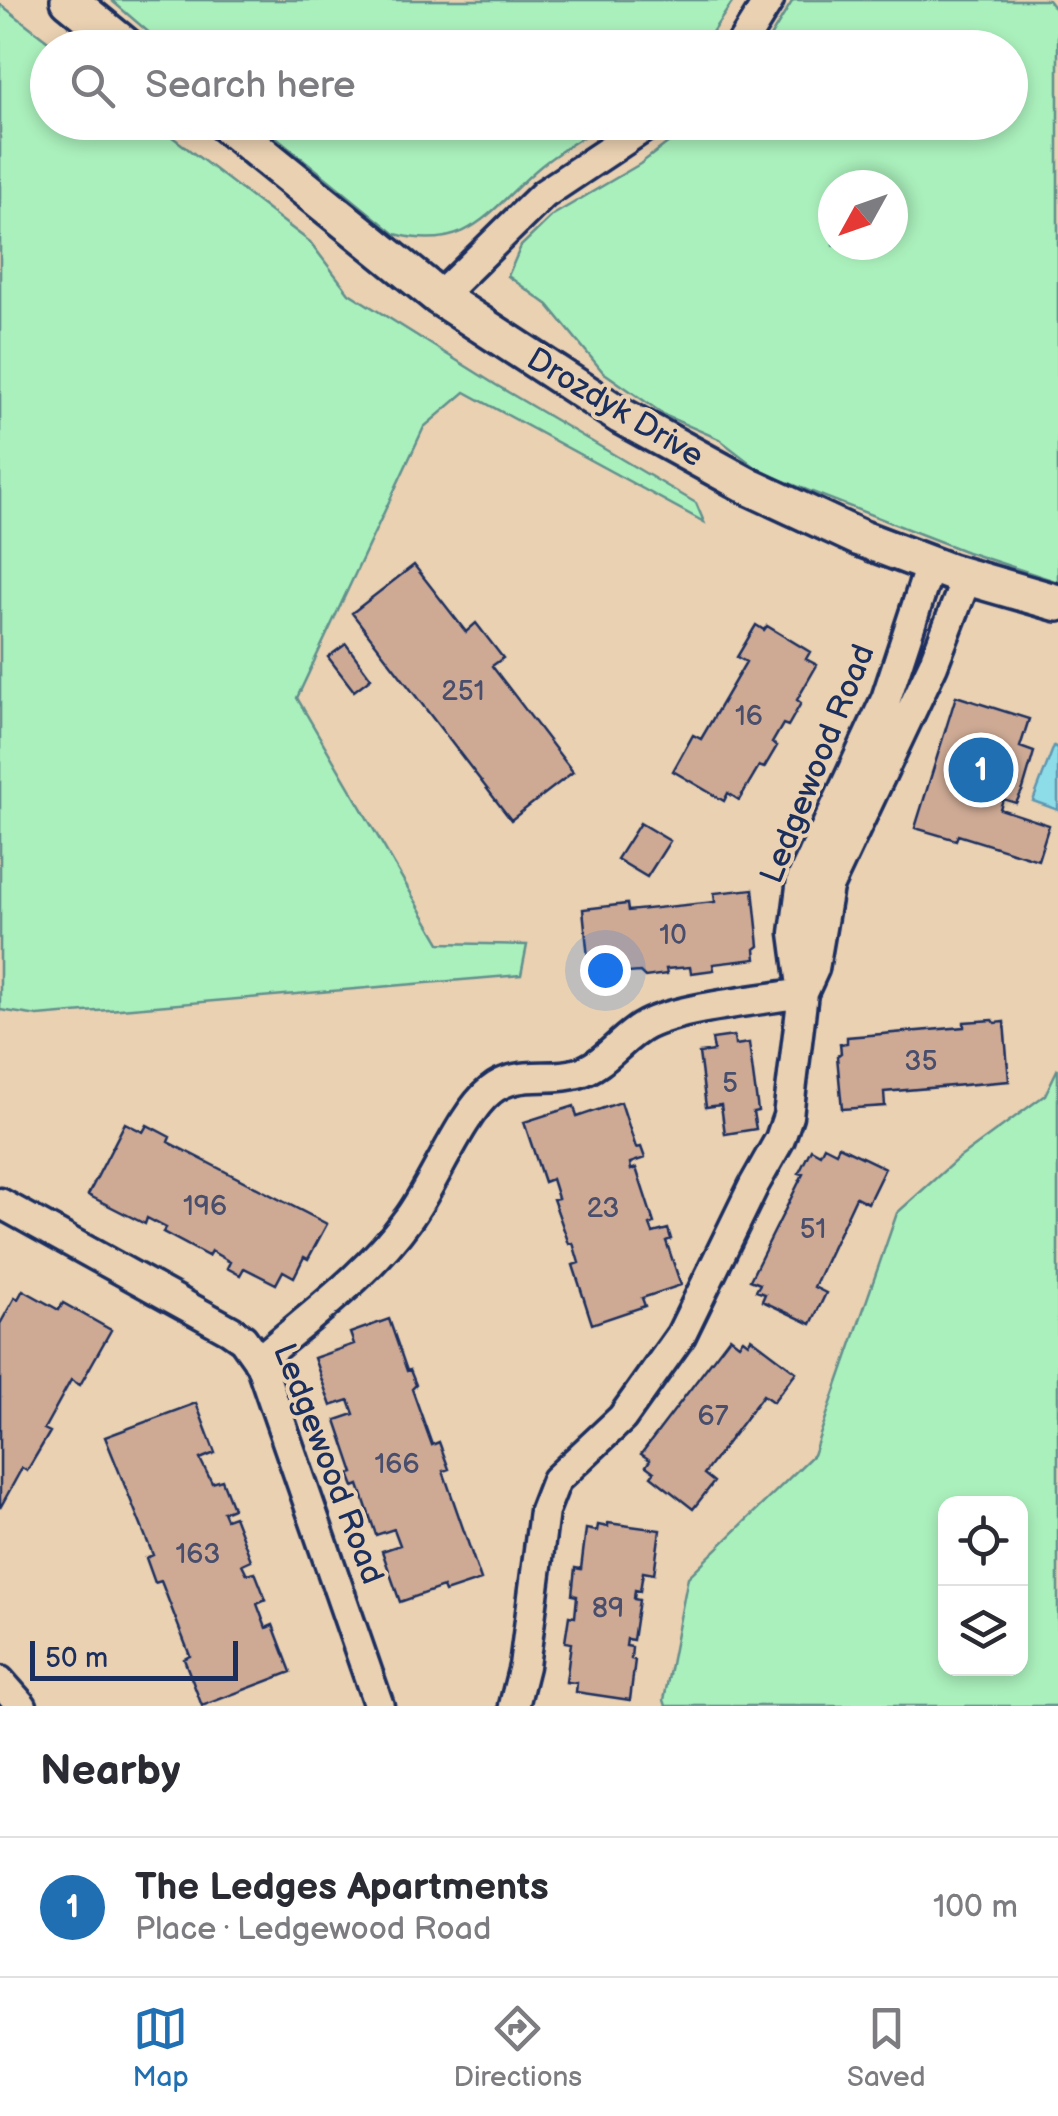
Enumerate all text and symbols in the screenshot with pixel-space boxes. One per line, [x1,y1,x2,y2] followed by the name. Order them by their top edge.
[30,30,1028,140] search box
[65,58,120,113] icon: search
[145,63,356,108] text: Search here
[818,170,908,260] north arrow
[519,340,711,476] street label: Drozdyk Drive
[752,639,884,889] street label: Ledgewood Road
[441,675,485,708] house number: 251
[735,700,763,733] house number: 16
[948,732,1014,808] pin: 1
[659,919,687,952] house number: 10
[580,945,631,996] your location
[904,1045,938,1078] house number: 35
[722,1067,738,1100] house number: 5
[183,1190,227,1223] house number: 196
[586,1192,620,1225] house number: 23
[800,1213,826,1246] house number: 51
[264,1338,392,1590] street label: Ledgewood Road
[698,1400,729,1433] house number: 67
[374,1448,420,1481] house number: 166
[938,1496,1028,1676] map controls
[938,1496,1028,1586] button: locate
[175,1538,221,1571] house number: 163
[938,1586,1028,1676] button: layers
[592,1592,624,1625] house number: 89
[30,1636,238,1680] scale bar
[45,1642,108,1675] text: 50 m
[40,1746,180,1797] text: Nearby
[135,1865,549,1910] text: The Ledges Apartments
[66,1888,79,1927] text: 1
[933,1888,1018,1927] text: 100 m
[135,1910,491,1949] text: Place · Ledgewood Road
[132,2001,189,2094] tab: Map
[453,2001,582,2094] tab: Directions
[847,2001,926,2094] tab: Saved

